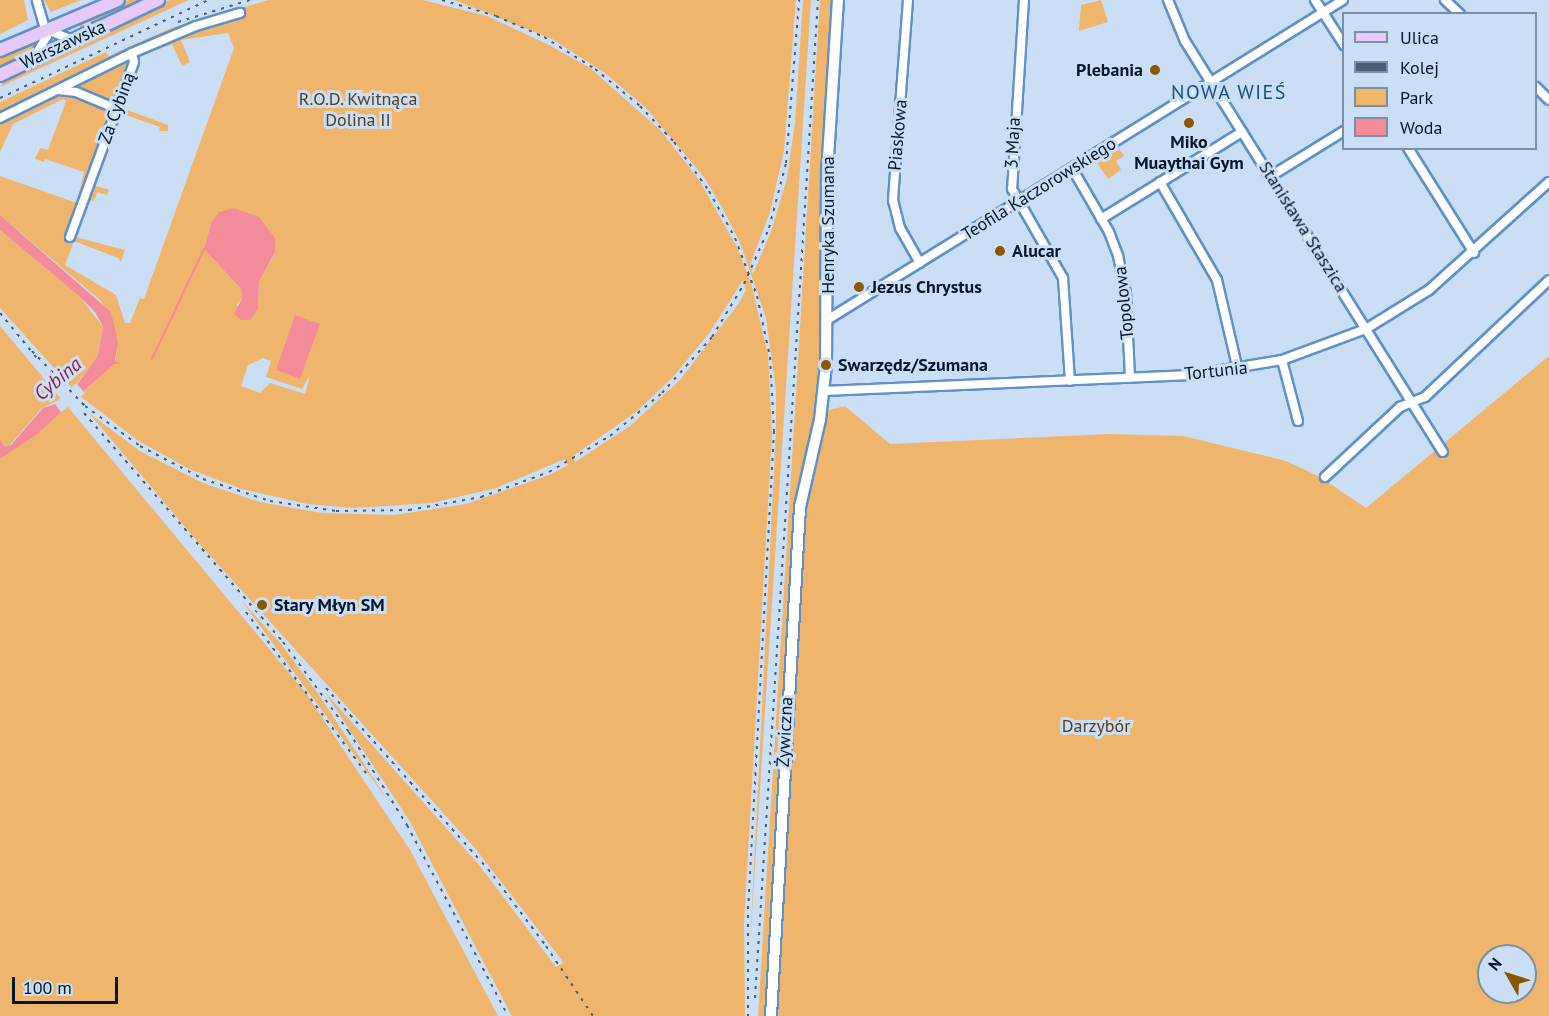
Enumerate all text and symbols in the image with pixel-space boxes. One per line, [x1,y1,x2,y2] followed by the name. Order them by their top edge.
[1342,12,1537,150] legend
[17,16,109,74] street label: Warszawska
[1400,26,1439,49] text: Ulica
[1400,56,1439,79] text: Kolej
[1076,59,1143,81] place label: Plebania
[1148,63,1162,77] marker: Plebania
[94,69,140,147] street label: Za Cybiną
[1171,80,1287,104] district label: NOWA WIEŚ
[1400,86,1433,109] text: Park
[298,89,418,132] park label: R.O.D. Kwitnąca Dolina II
[884,98,912,172] street label: Piaskowa
[1182,116,1196,130] marker: Miko Muaythai Gym
[1400,116,1442,139] text: Woda
[1001,117,1025,169] street label: 3 Maja
[1134,132,1244,174] place label: Miko Muaythai Gym
[958,133,1120,245] street label: Teofila Kaczorowskiego
[817,156,839,294] street label: Henryka Szumana
[1254,158,1352,296] street label: Stanisława Staszica
[1012,240,1061,262] place label: Alucar
[993,244,1007,258] marker: Alucar
[1109,265,1139,341] street label: Topolowa
[871,276,982,298] place label: Jezus Chrystus
[852,280,866,294] marker: Jezus Chrystus
[29,352,87,406] water label: Cybina
[838,354,988,376] place label: Swarzędz/Szumana
[1183,357,1249,385] street label: Tortunia
[819,358,833,372] marker: Swarzędz/Szumana
[274,594,385,616] place label: Stary Młyn SM
[255,598,269,612] marker: Stary Młyn SM
[772,696,798,768] street label: Żywiczna
[1062,715,1130,737] park label: Darzybór
[1477,944,1537,1004] north arrow
[1483,954,1506,974] text: N
[15,965,122,1003] scale bar
[23,976,72,999] text: 100 m

